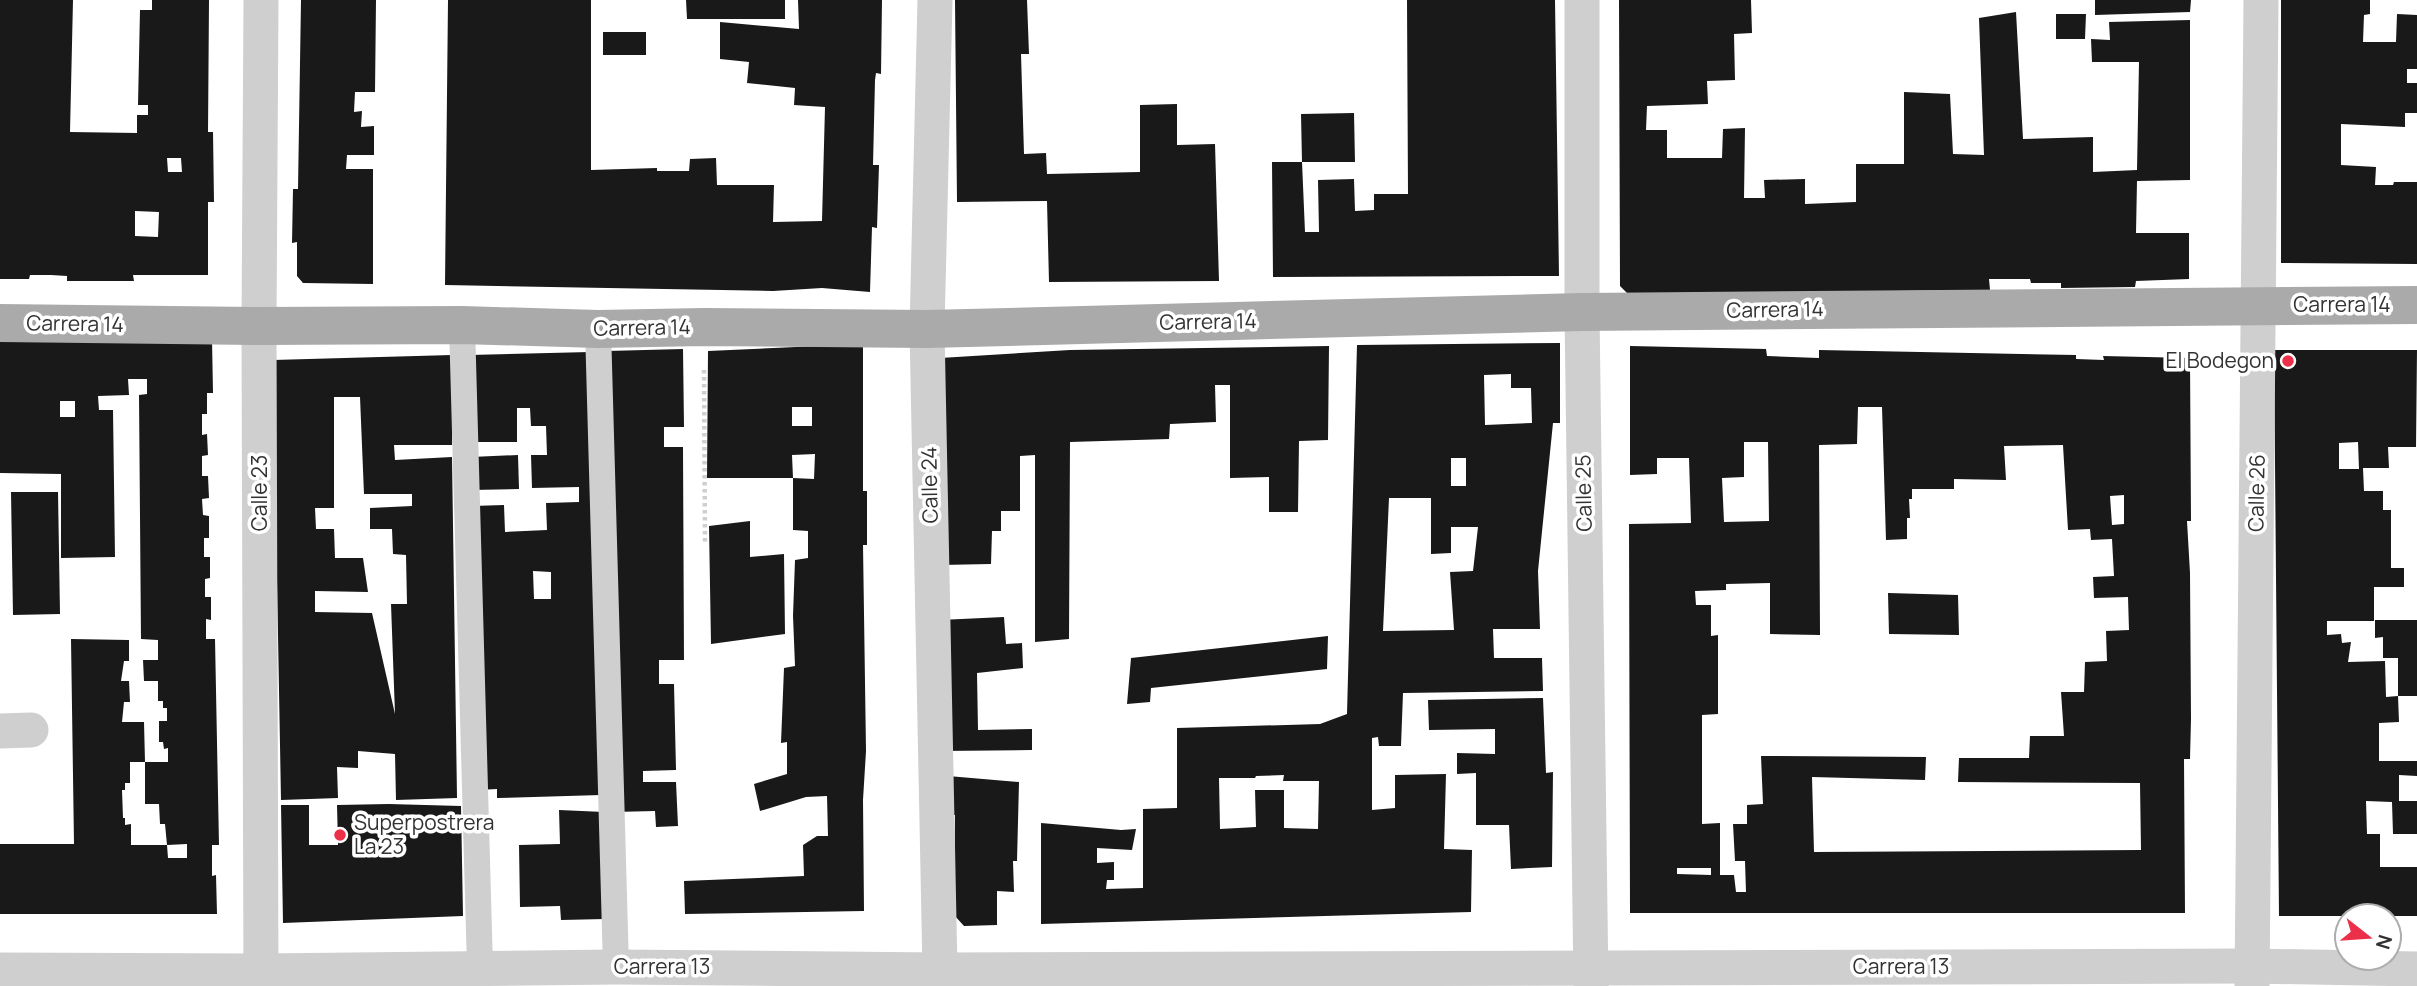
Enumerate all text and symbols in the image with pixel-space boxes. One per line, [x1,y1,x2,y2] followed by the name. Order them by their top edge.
[2293,290,2391,318] street label: Carrera 14
[1726,294,1824,324] street label: Carrera 14
[1159,306,1257,336] street label: Carrera 14
[26,308,124,338] street label: Carrera 14
[593,312,691,342] street label: Carrera 14
[2166,346,2274,374] place label: El Bodegon
[2280,353,2296,369] marker: El Bodegon
[914,446,944,524] street label: Calle 24
[1568,454,1598,532] street label: Calle 25
[2241,454,2271,532] street label: Calle 26
[245,455,273,531] street label: Calle 23
[354,808,494,860] place label: Superpostrera La 23
[332,827,348,843] marker: Superpostrera La 23
[2333,902,2403,972] north arrow
[2370,932,2399,952] text: N
[614,952,710,980] street label: Carrera 13
[1853,952,1949,980] street label: Carrera 13

